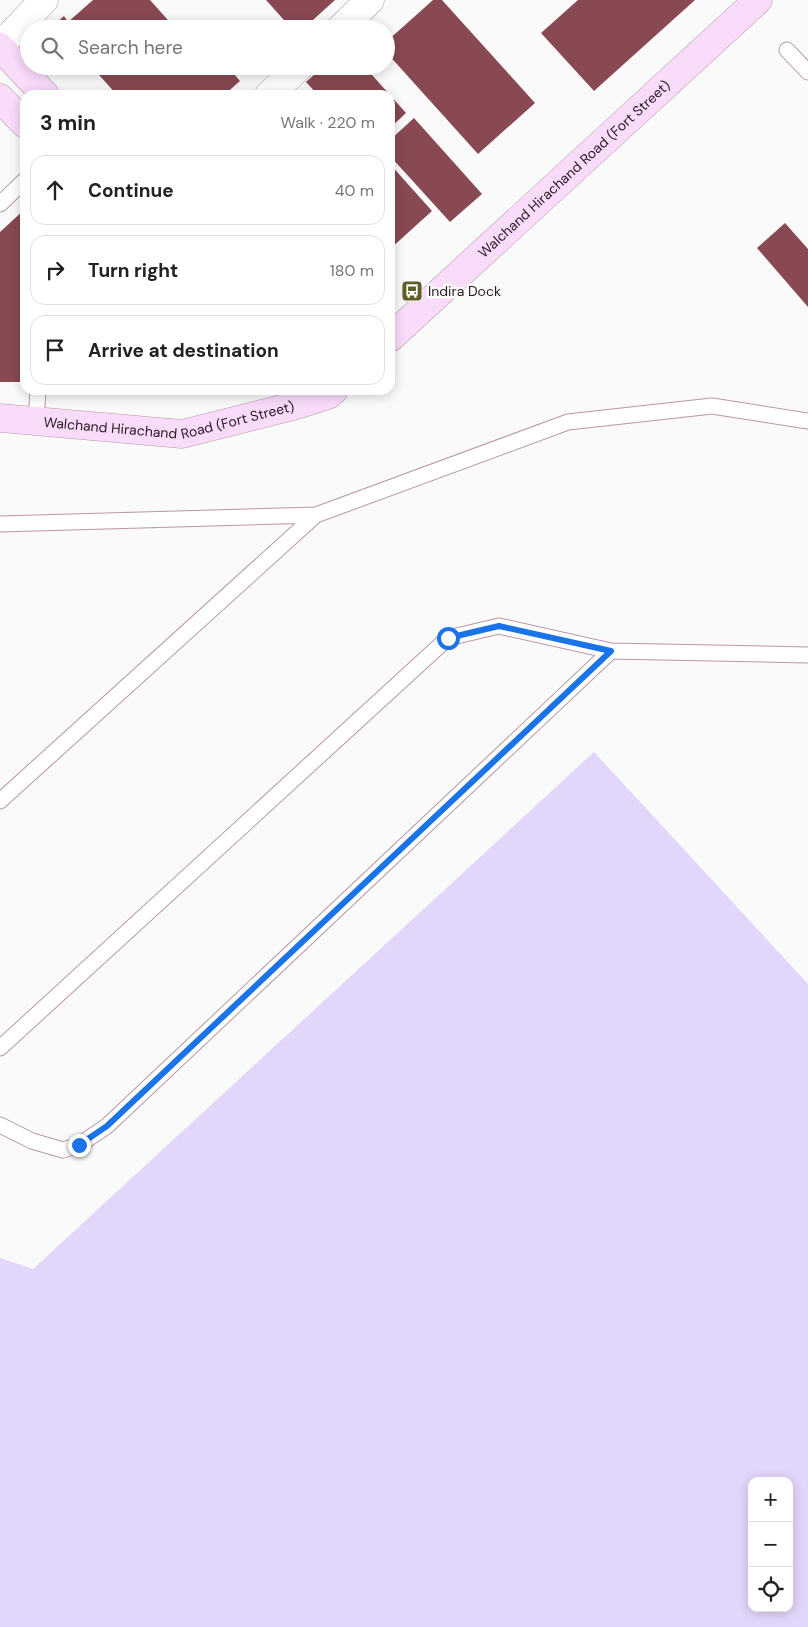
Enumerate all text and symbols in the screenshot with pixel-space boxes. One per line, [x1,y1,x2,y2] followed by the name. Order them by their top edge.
[20,20,395,75] search box
[38,34,66,62] icon: search
[78,35,183,60] text: Search here
[474,76,674,262] street label: Walchand Hirachand Road (Fort Street)
[40,109,96,137] text: 3 min
[281,112,375,133] text: Walk · 220 m
[41,176,69,204] icon: ahead
[88,178,174,203] text: Continue
[335,180,374,201] text: 40 m
[41,256,69,284] icon: right
[88,258,178,283] text: Turn right
[330,260,374,281] text: 180 m
[400,279,424,303] bus stop icon: Indira Dock
[428,282,501,300] place label: Indira Dock
[41,336,69,364] icon: arrive
[88,338,279,363] text: Arrive at destination
[43,397,296,443] street label: Walchand Hirachand Road (Fort Street)
[437,627,460,650] route start
[68,1134,91,1157] route end
[748,1477,793,1612] map controls
[748,1477,793,1522] button: +
[748,1522,793,1567] button: −
[748,1567,793,1612] button: locate

